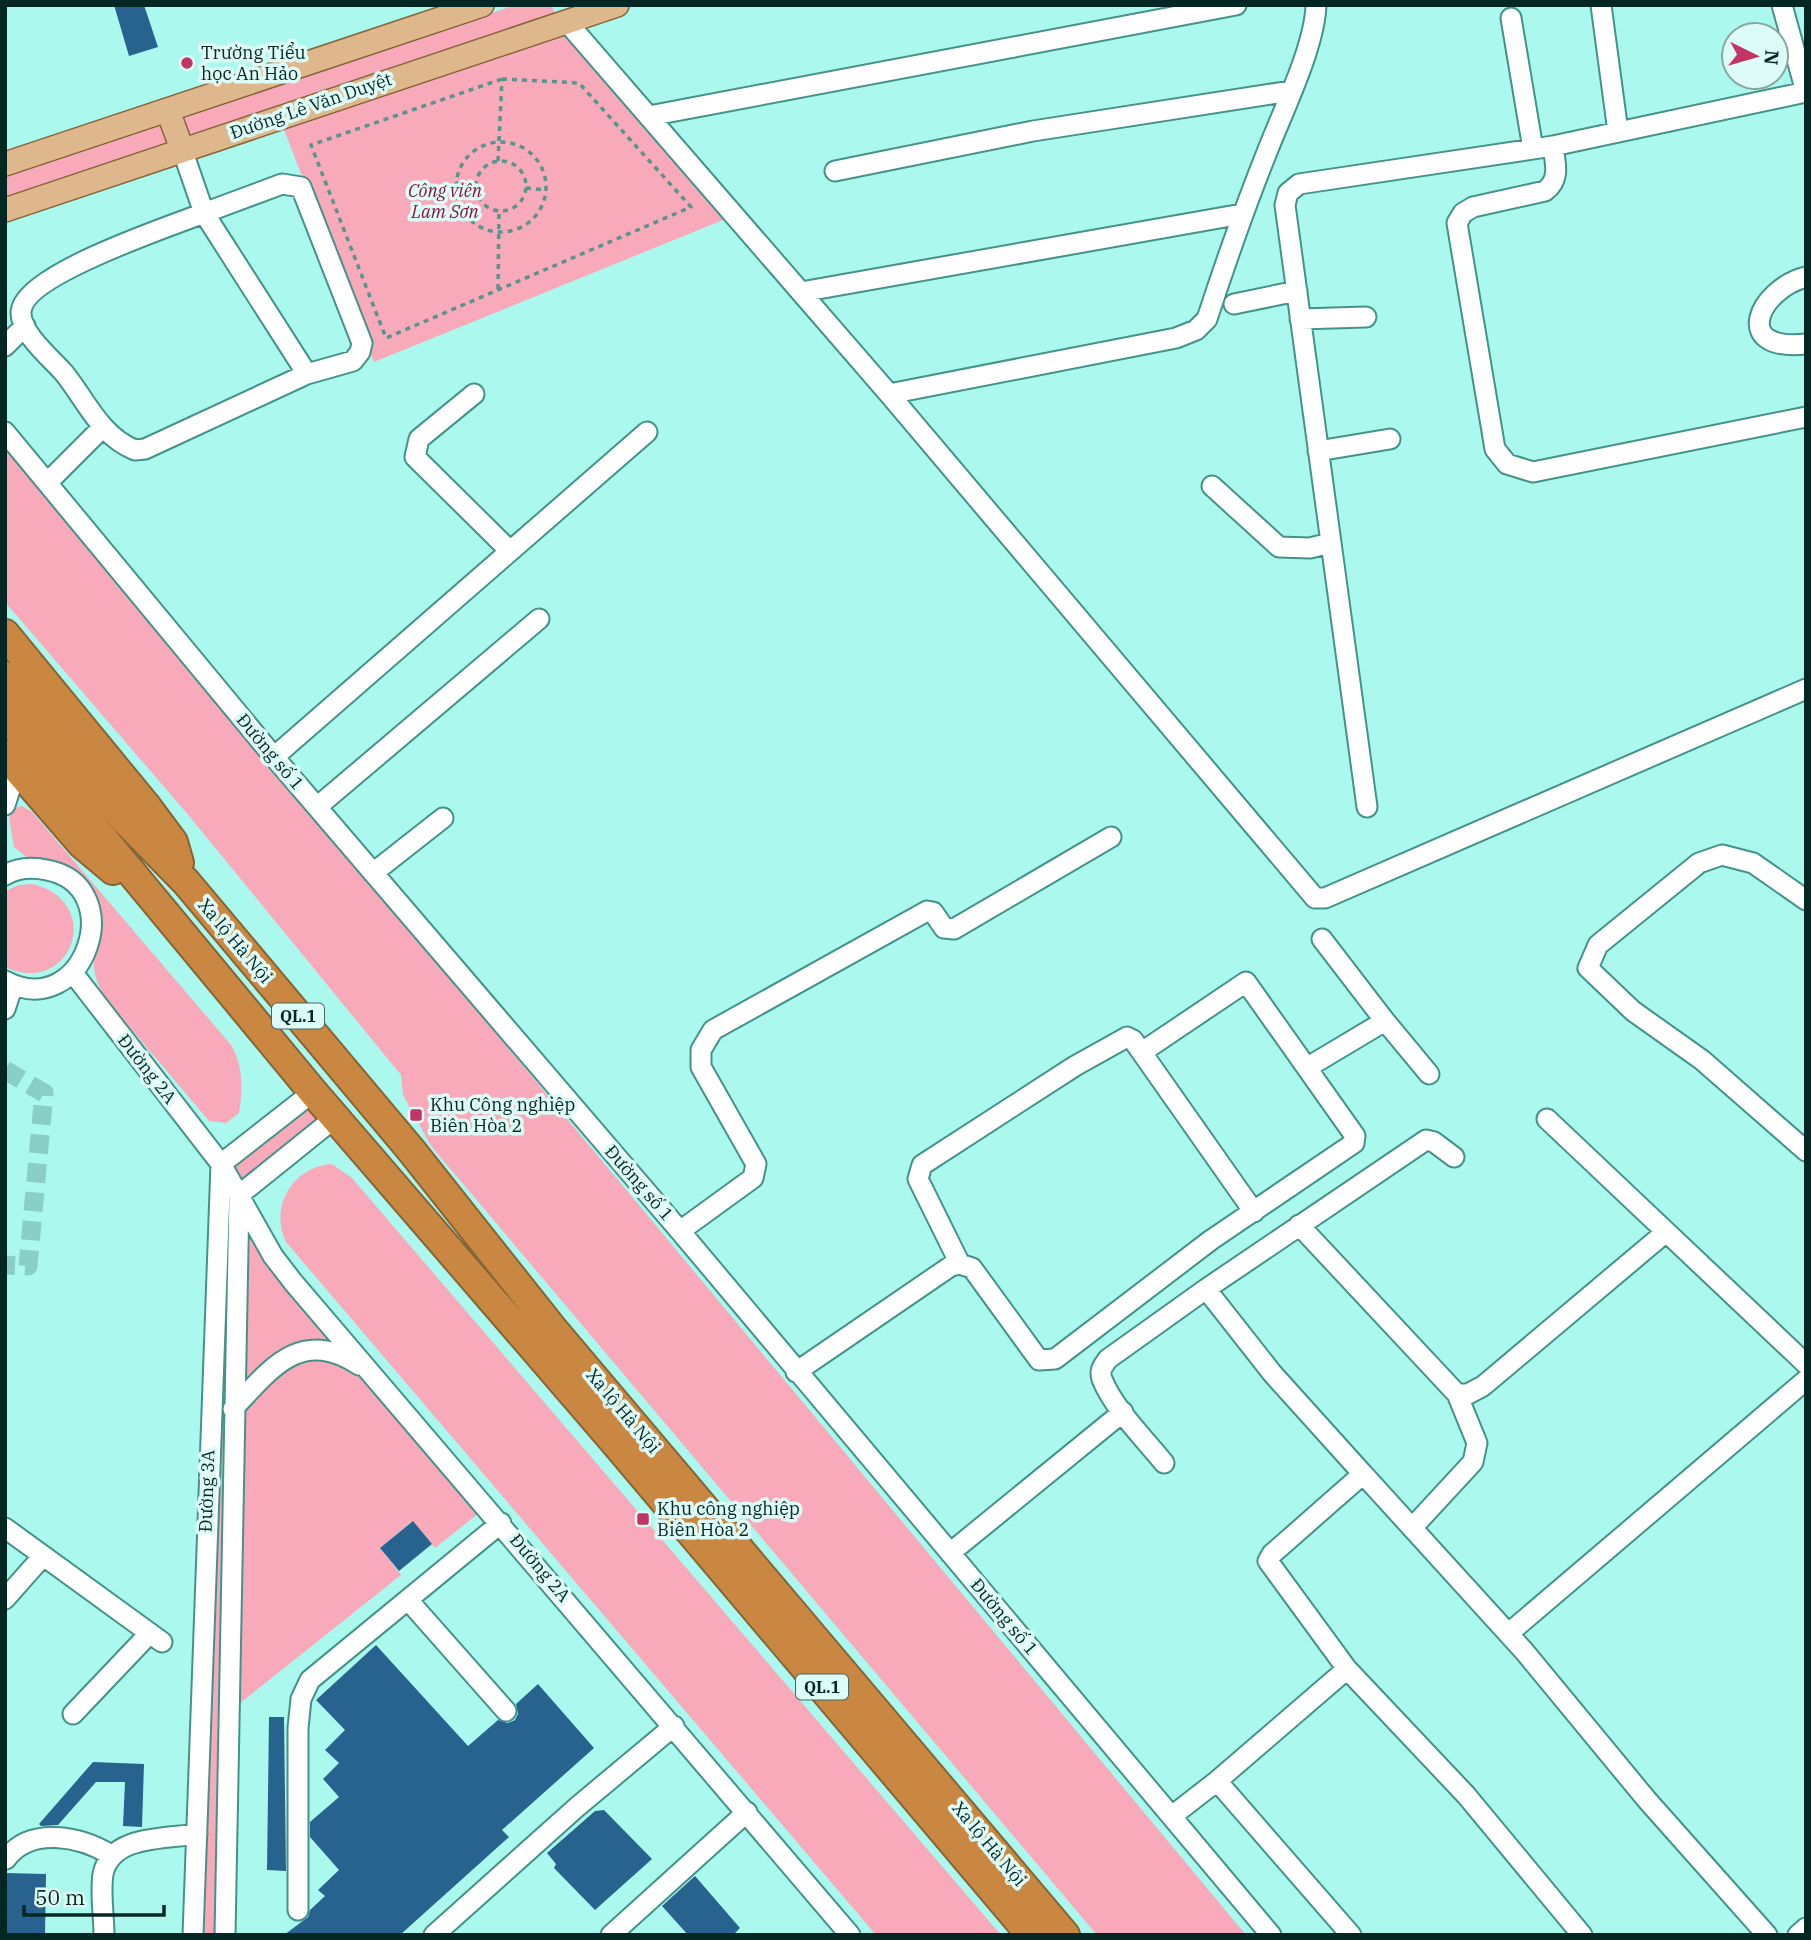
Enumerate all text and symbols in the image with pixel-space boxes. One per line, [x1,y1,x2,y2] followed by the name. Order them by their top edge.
[1720,21,1790,91] north arrow
[201,41,306,85] place label: Trường Tiểu học An Hảo
[1759,49,1785,66] text: N
[179,55,195,71] marker: Trường Tiểu học An Hảo
[227,67,395,144] street label: Đường Lê Văn Duyệt
[408,179,483,223] park label: Công viên Lam Sơn
[232,709,309,795] street label: Đường số 1
[193,894,278,988] street label: Xa lộ Hà Nội
[272,1004,324,1028] road number: QL.1
[113,1029,182,1109] street label: Đường 2A
[430,1093,575,1137] place label: Khu Công nghiệp Biên Hòa 2
[408,1107,424,1123] marker: Khu Công nghiệp Biên Hòa 2
[600,1140,679,1225] street label: Đường số 1
[581,1364,666,1458] street label: Xa lộ Hà Nội
[194,1449,219,1533] street label: Đường 3A
[657,1497,800,1541] place label: Khu công nghiệp Biên Hòa 2
[635,1511,651,1527] marker: Khu công nghiệp Biên Hòa 2
[505,1529,576,1607] street label: Đường 2A
[966,1574,1043,1660] street label: Đường số 1
[796,1674,848,1700] road number: QL.1
[947,1797,1032,1891] street label: Xa lộ Hà Nội
[24,1874,164,1918] scale bar
[35,1883,85,1911] text: 50 m

